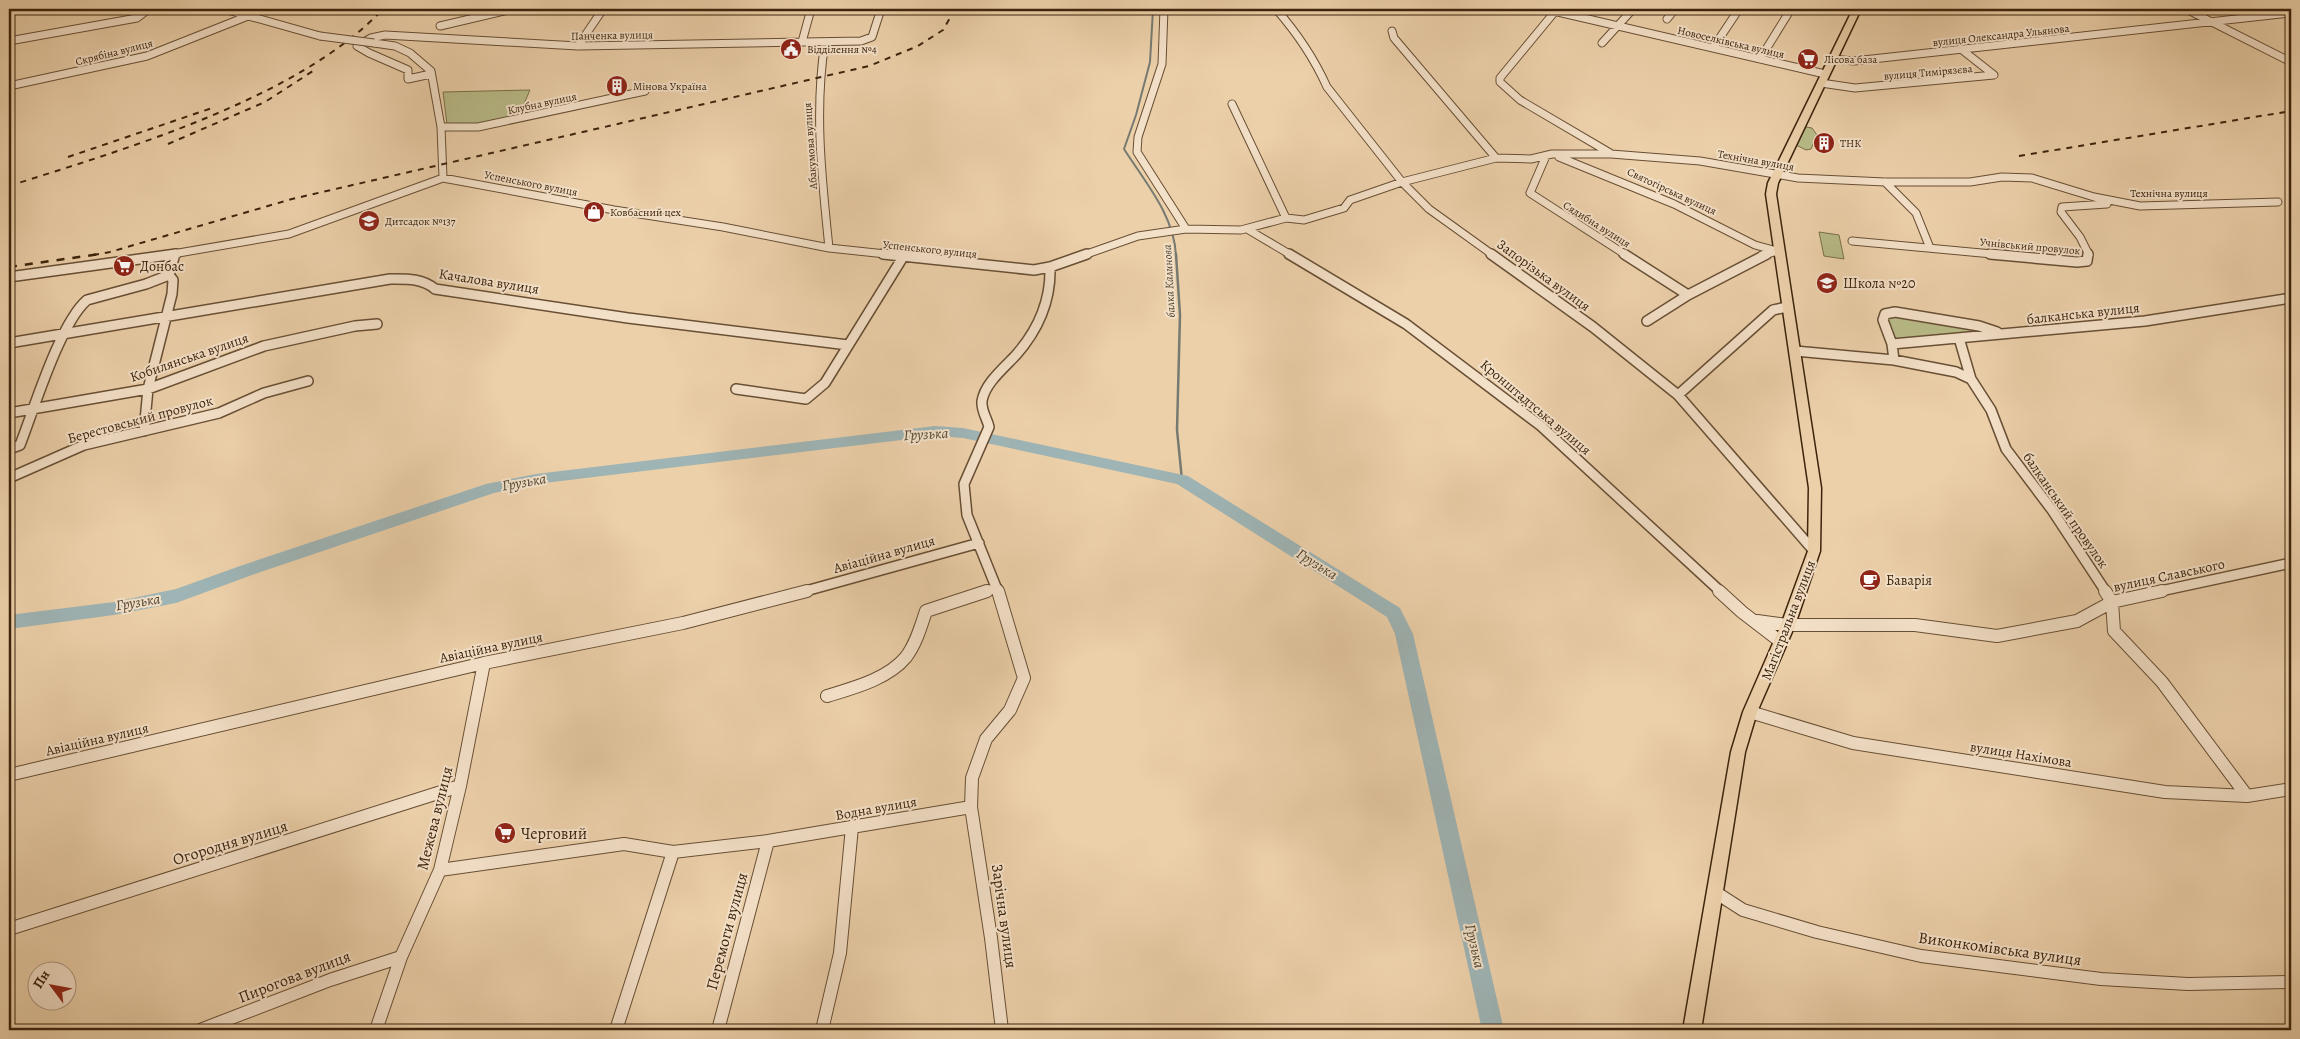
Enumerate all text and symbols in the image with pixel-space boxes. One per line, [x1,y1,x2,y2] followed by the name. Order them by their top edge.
[1932,21,2071,50] street label: вулиця Олександра Ульянова
[1676,23,1786,62] street label: Новоселківська вулиця
[571,27,653,44] street label: Панченка вулиця
[74,36,154,69] street label: Скрябіна вулиця
[779,37,803,61] public building icon: Відділення №4
[807,42,877,57] place label: Відділення №4
[1796,47,1820,71] supermarket icon: Лісова база
[1824,52,1878,67] place label: Лісова база
[1883,61,1974,84] street label: вулиця Тимірязєва
[605,74,629,98] building icon: Мінова Україна
[633,79,708,94] place label: Мінова Україна
[506,89,578,118] street label: Клубна вулиця
[800,102,821,191] street label: Абакумова вулиця
[1812,131,1836,155] building icon: ТНК
[1840,136,1861,151] place label: ТНК
[1716,146,1795,175] street label: Технічна вулиця
[1625,164,1719,219] street label: Святогірська вулиця
[483,167,579,200] street label: Успенського вулиця
[2130,186,2208,201] street label: Технічна вулиця
[1560,198,1633,251] street label: Сядибна вулиця
[582,200,606,224] shop icon: Ковбасний цех
[610,205,681,220] place label: Ковбасний цех
[357,209,381,233] school or university icon: Дитсадок №137
[385,214,456,229] place label: Дитсадок №137
[1493,235,1594,316] street label: Запорізька вулиця
[1979,235,2081,258] street label: Учнівський провулок
[882,237,978,262] street label: Успенського вулиця
[1159,244,1179,318] water label: балка Калинова
[112,254,136,278] supermarket icon: Донбас
[140,257,184,276] place label: Донбас
[438,264,541,299] street label: Качалова вулиця
[1815,271,1839,295] school or university icon: Школа №20
[1843,274,1915,293] place label: Школа №20
[2026,298,2141,329] street label: балканська вулиця
[127,328,251,387] street label: Кобилянська вулиця
[1476,355,1595,460] street label: Кронштадтська вулиця
[65,391,215,448] street label: Берестовський провулок
[903,423,949,445] water label: Грузька
[2018,448,2113,572] street label: балканський провулок
[500,468,548,496] water label: Грузька
[830,531,937,578] street label: Авіаційна вулиця
[1293,544,1341,584] water label: Грузька
[2112,554,2227,597] street label: вулиця Славського
[1757,557,1820,683] street label: Магістральна вулиця
[1858,568,1882,592] cafe icon: Баварія
[1886,571,1932,590] place label: Баварія
[114,589,162,615] water label: Грузька
[437,627,545,668] street label: Авіаційна вулиця
[43,718,151,761] street label: Авіаційна вулиця
[1969,737,2074,772] street label: вулиця Нахімова
[411,764,459,872] street label: Межева вулиця
[834,792,918,825] street label: Водна вулиця
[170,815,291,871] street label: Огородня вулиця
[493,821,517,845] supermarket icon: Черговий
[521,823,587,845] place label: Черговий
[986,863,1022,970] street label: Зарічна вулиця
[701,870,753,992] street label: Перемоги вулиця
[1460,922,1490,970] water label: Грузька
[1917,927,2083,971] street label: Виконкомівська вулиця
[235,945,354,1008] street label: Пирогова вулиця
[28,962,78,1012] north arrow
[28,967,54,992] text: Пн

